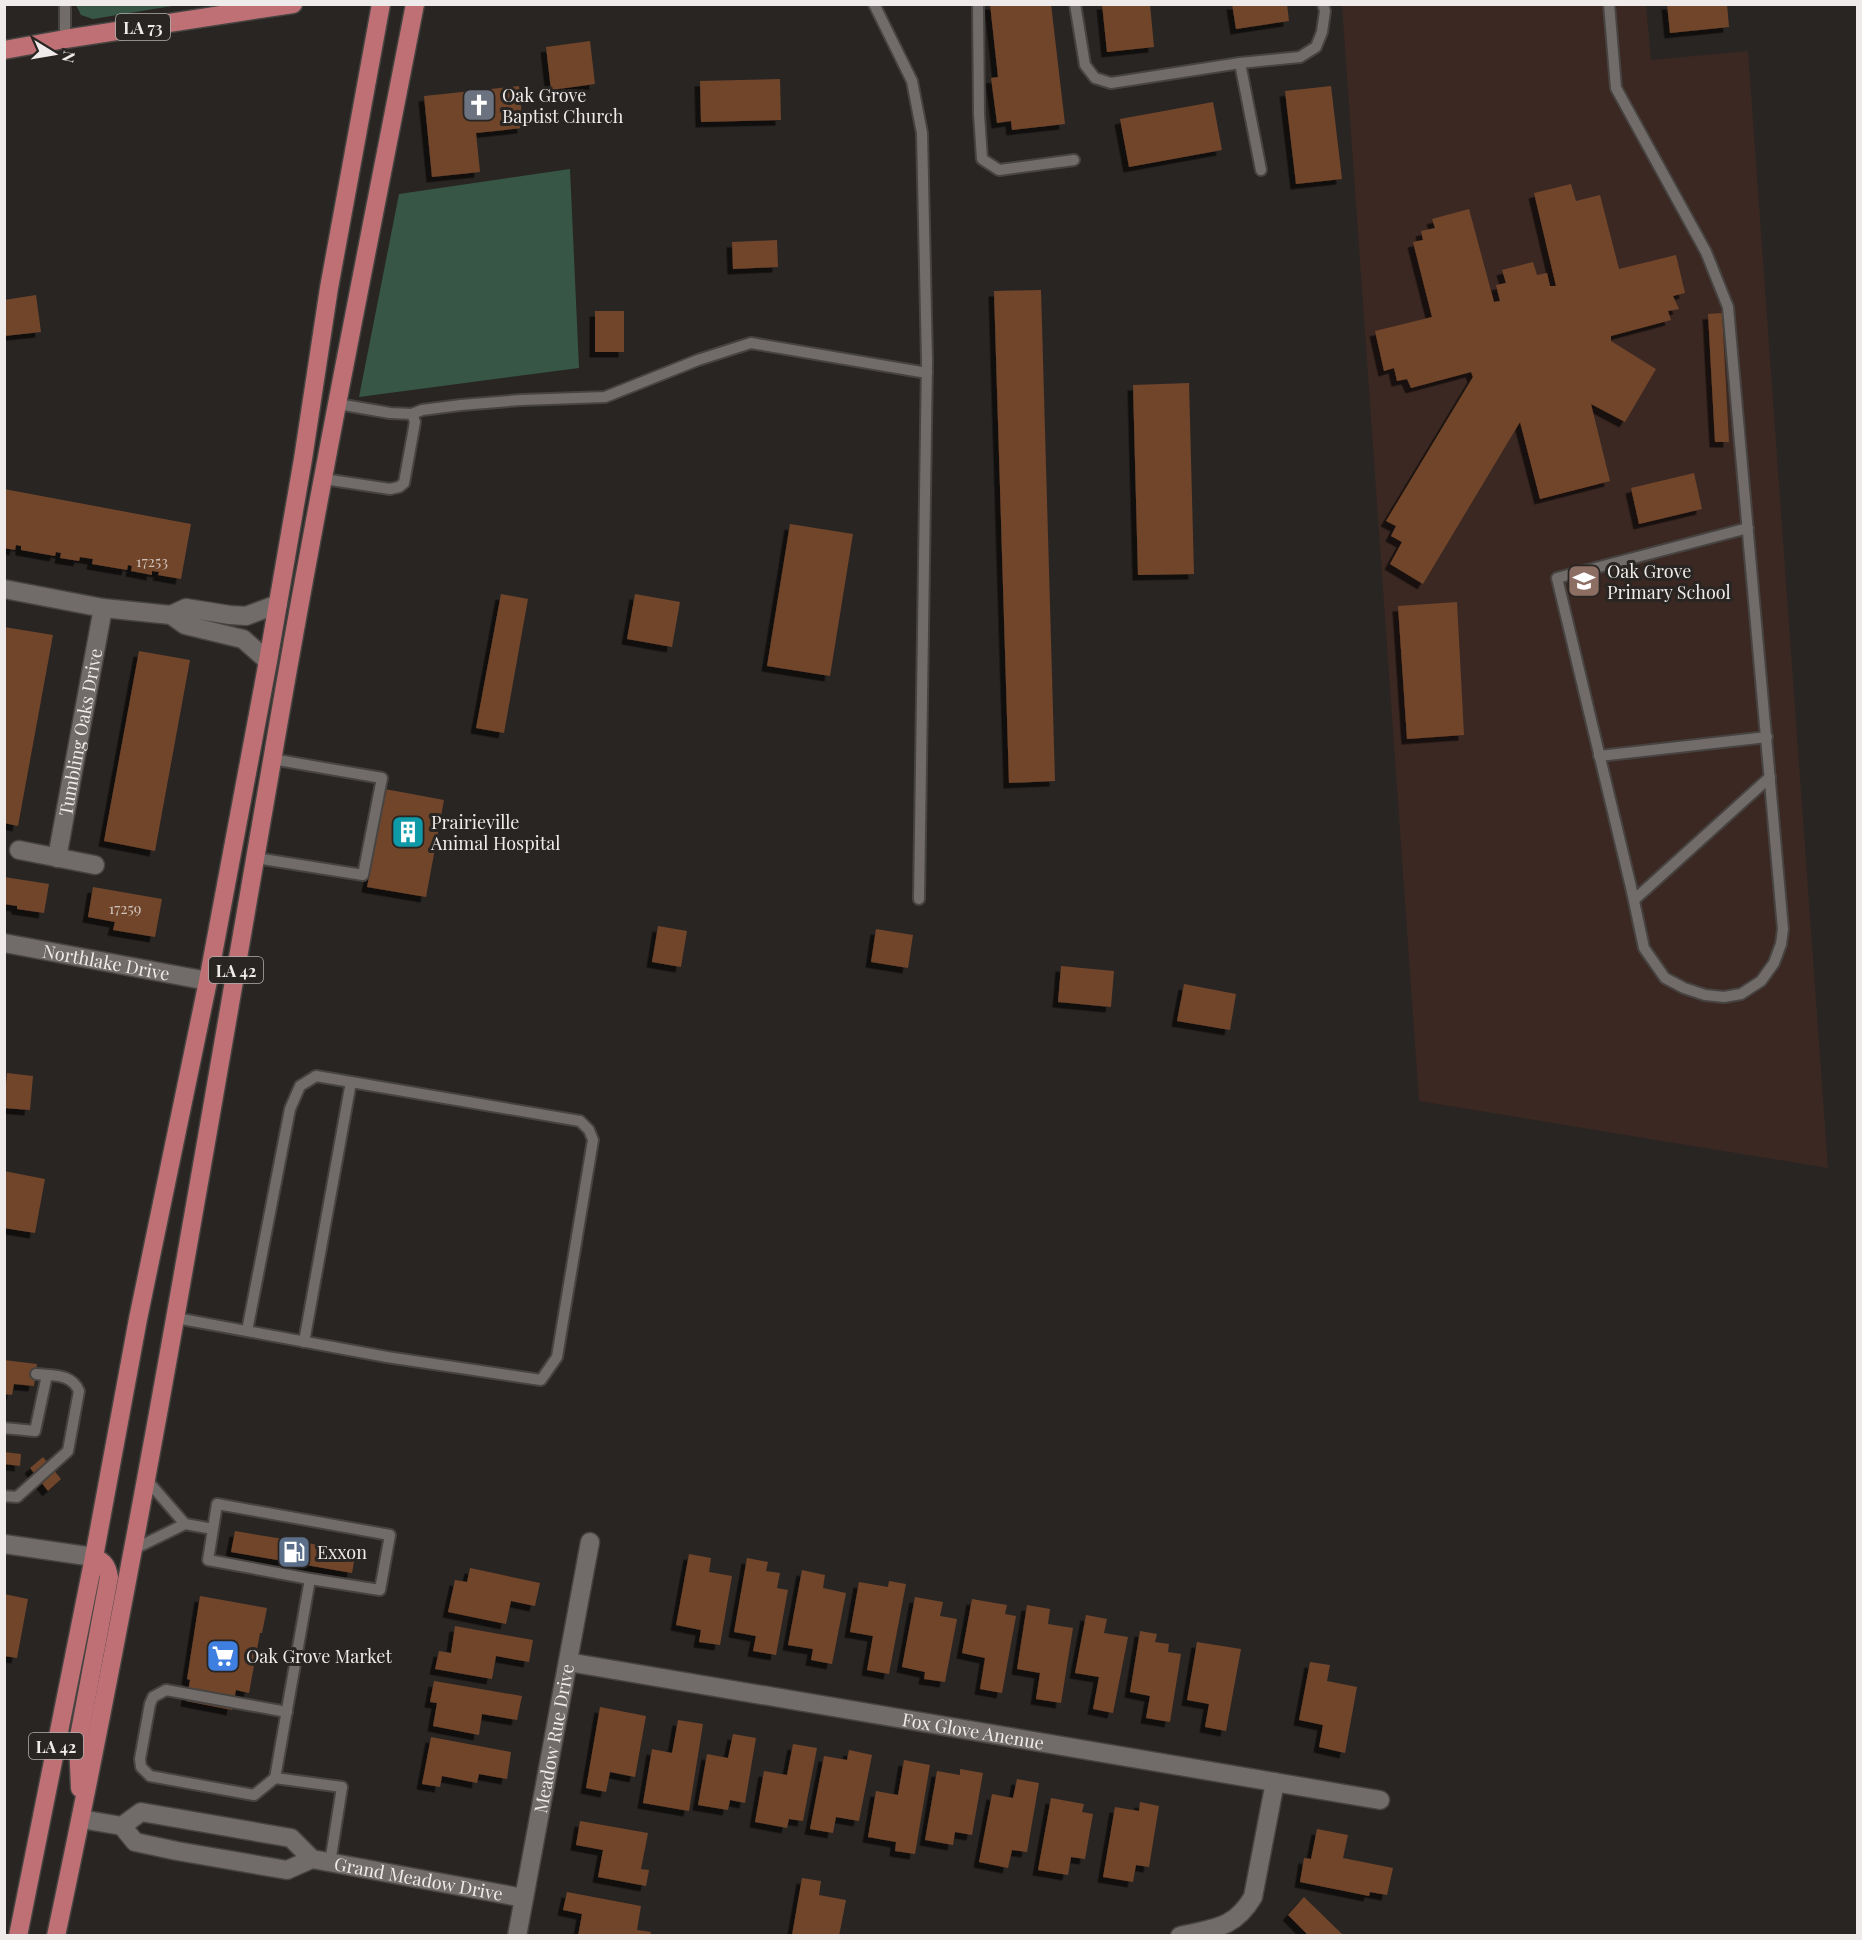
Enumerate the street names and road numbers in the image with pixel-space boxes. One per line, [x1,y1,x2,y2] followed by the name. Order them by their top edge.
[116,14,170,40] road number: LA 73
[53,646,107,818] street label: Tumbling Oaks Drive
[41,938,172,986] street label: Northlake Drive
[209,957,263,983] road number: LA 42
[528,1662,579,1815] street label: Meadow Rue Drive
[900,1707,1046,1755] street label: Fox Glove Anenue
[29,1733,83,1759] road number: LA 42
[332,1851,505,1906] street label: Grand Meadow Drive

